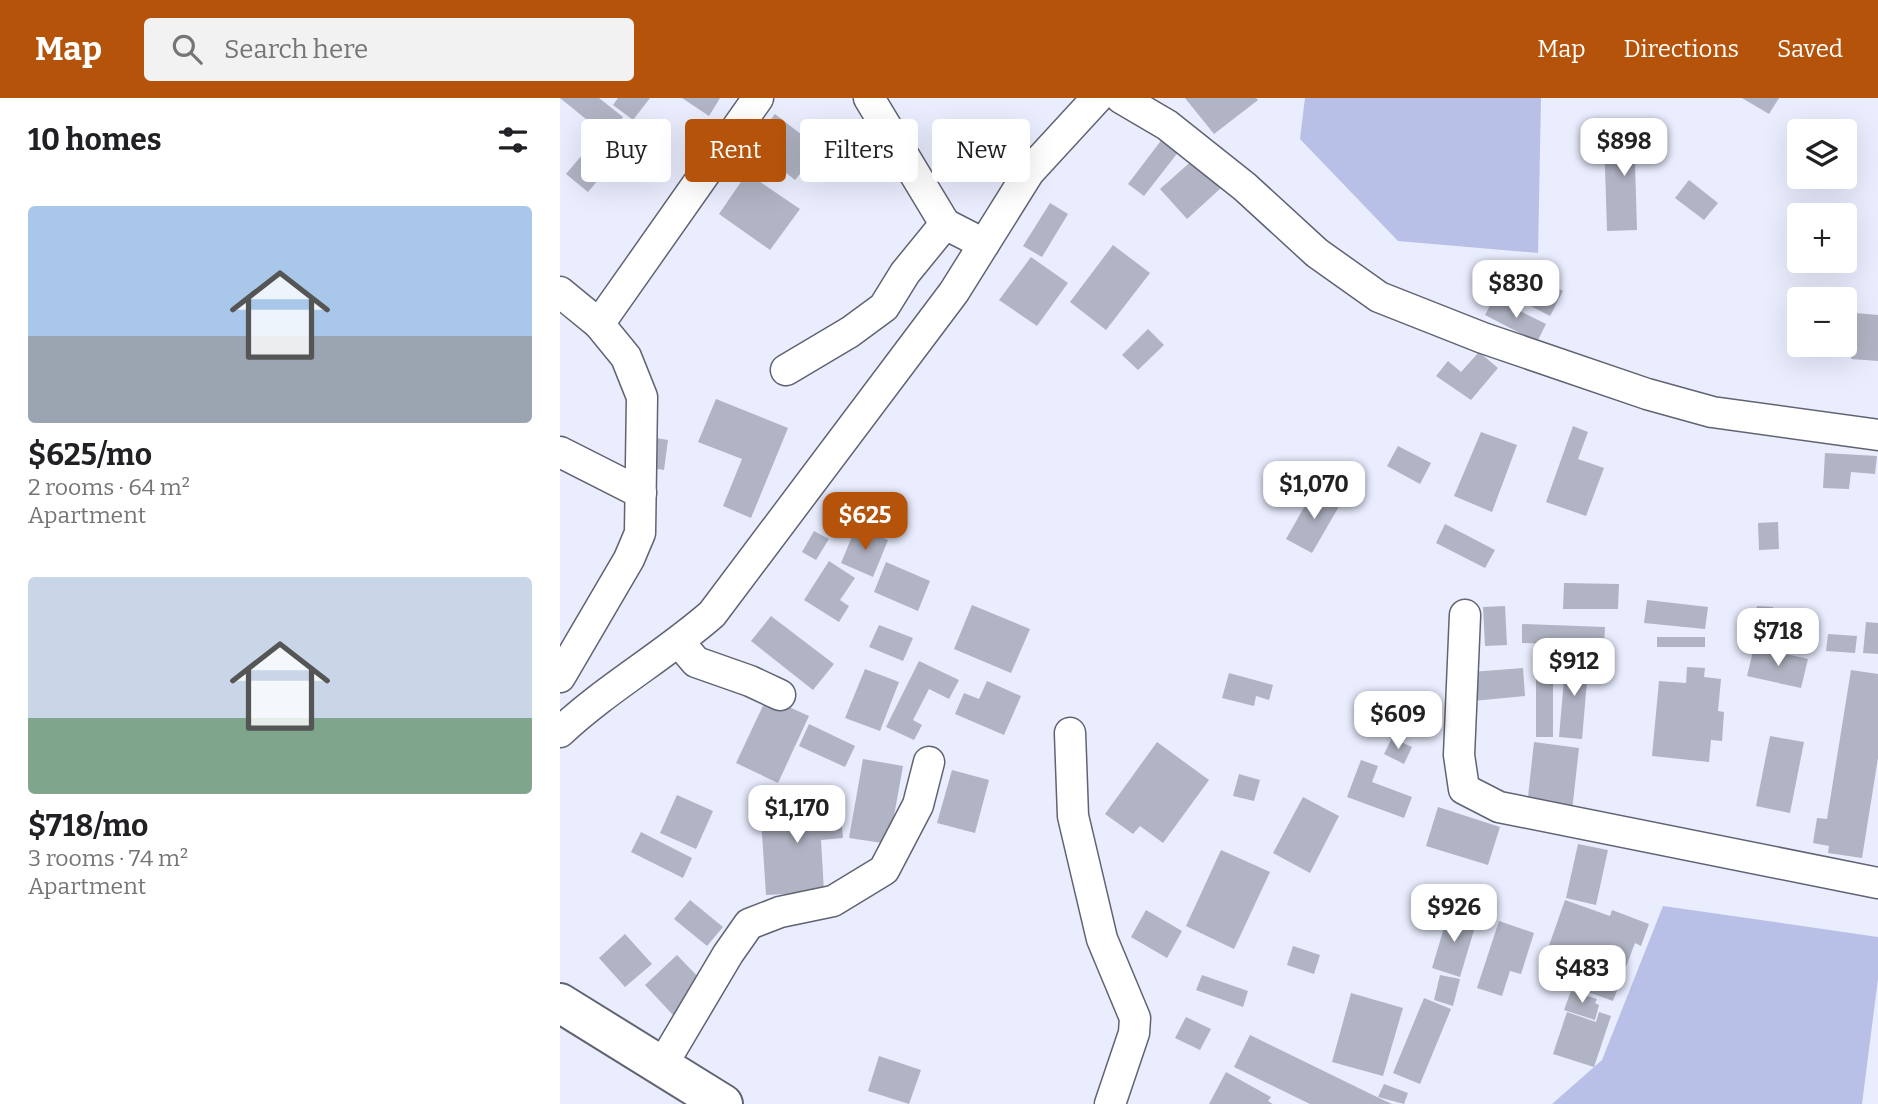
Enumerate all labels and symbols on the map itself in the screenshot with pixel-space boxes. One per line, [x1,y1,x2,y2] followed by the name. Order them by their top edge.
[1583,118,1665,178] pin: $898
[1475,260,1557,320] pin: $830
[1257,462,1371,521] pin: $1,070
[824,492,906,552] pin: $625
[1737,608,1819,668] pin: $718
[1533,638,1615,698] pin: $912
[1357,692,1439,751] pin: $609
[740,786,854,845] pin: $1,170
[1413,884,1495,944] pin: $926
[1541,946,1623,1005] pin: $483

